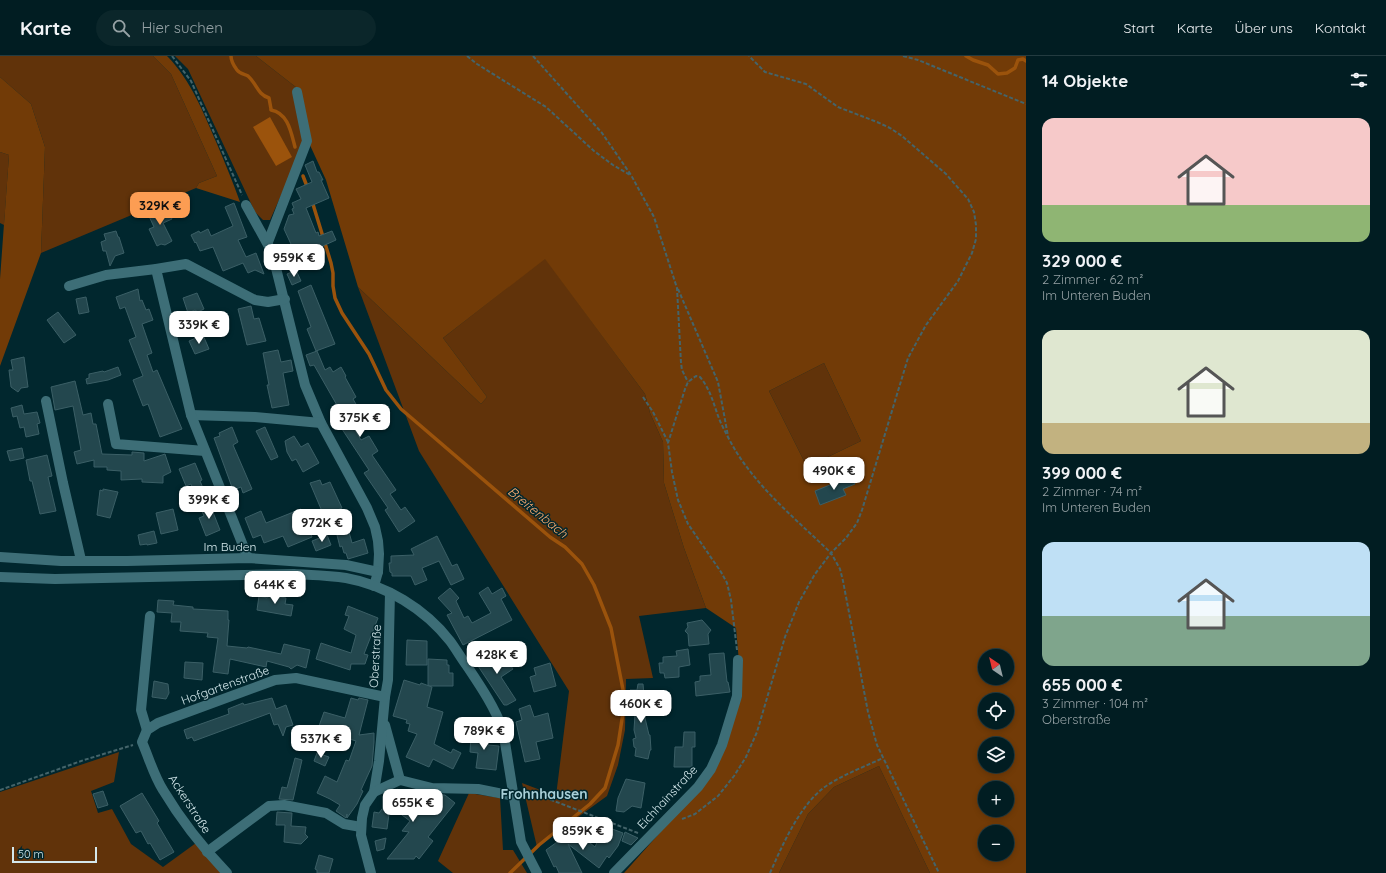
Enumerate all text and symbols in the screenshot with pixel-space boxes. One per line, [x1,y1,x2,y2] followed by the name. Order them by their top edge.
[96,10,376,46] search box
[20,16,72,40] text: Karte
[110,17,132,39] icon: search
[142,18,223,37] text: Hier suchen
[1123,19,1155,37] text: Start
[1177,19,1213,37] text: Karte
[1235,19,1293,37] text: Über uns
[1315,19,1366,37] text: Kontakt
[1348,69,1370,91] icon: filters
[1042,70,1128,91] text: 14 Objekte
[1170,144,1242,216] icon: home
[127,192,193,226] pin: 329K €
[139,197,181,213] text: 329K €
[261,244,327,278] pin: 959K €
[273,249,315,265] text: 959K €
[1042,250,1122,271] text: 329 000 €
[1042,271,1143,287] text: 2 Zimmer · 62 m²
[1042,287,1151,303] text: Im Unteren Buden
[166,311,232,345] pin: 339K €
[178,316,220,332] text: 339K €
[1170,356,1242,428] icon: home
[327,404,393,438] pin: 375K €
[339,409,381,425] text: 375K €
[801,457,867,491] pin: 490K €
[812,462,856,478] text: 490K €
[1042,462,1122,483] text: 399 000 €
[505,483,572,541] water label: Breitenbach
[1042,483,1142,499] text: 2 Zimmer · 74 m²
[176,486,242,520] pin: 399K €
[188,491,230,507] text: 399K €
[1042,499,1151,515] text: Im Unteren Buden
[289,509,355,543] pin: 972K €
[301,514,343,530] text: 972K €
[204,539,256,554] street label: Im Buden
[1170,568,1242,640] icon: home
[242,571,308,605] pin: 644K €
[254,576,296,592] text: 644K €
[366,624,384,688] street label: Oberstraße
[464,641,530,675] pin: 428K €
[476,646,518,662] text: 428K €
[978,649,1014,685] north arrow
[978,649,1014,861] map controls
[179,662,271,708] street label: Hofgartenstraße
[1042,674,1122,695] text: 655 000 €
[608,690,674,724] pin: 460K €
[978,693,1014,729] button: locate
[619,695,663,711] text: 460K €
[1042,695,1148,711] text: 3 Zimmer · 104 m²
[1042,711,1111,727] text: Oberstraße
[451,717,517,751] pin: 789K €
[463,722,505,738] text: 789K €
[288,725,354,759] pin: 537K €
[300,730,342,746] text: 537K €
[978,737,1014,773] button: layers
[634,762,700,832] street label: Eichhainstraße
[165,772,215,836] street label: Ackerstraße
[978,781,1014,817] button: +
[500,785,588,803] district label: Frohnhausen
[380,789,446,823] pin: 655K €
[392,794,434,810] text: 655K €
[550,817,616,851] pin: 859K €
[562,822,604,838] text: 859K €
[978,825,1014,861] button: −
[12,845,97,864] scale bar
[18,847,44,861] text: 50 m

